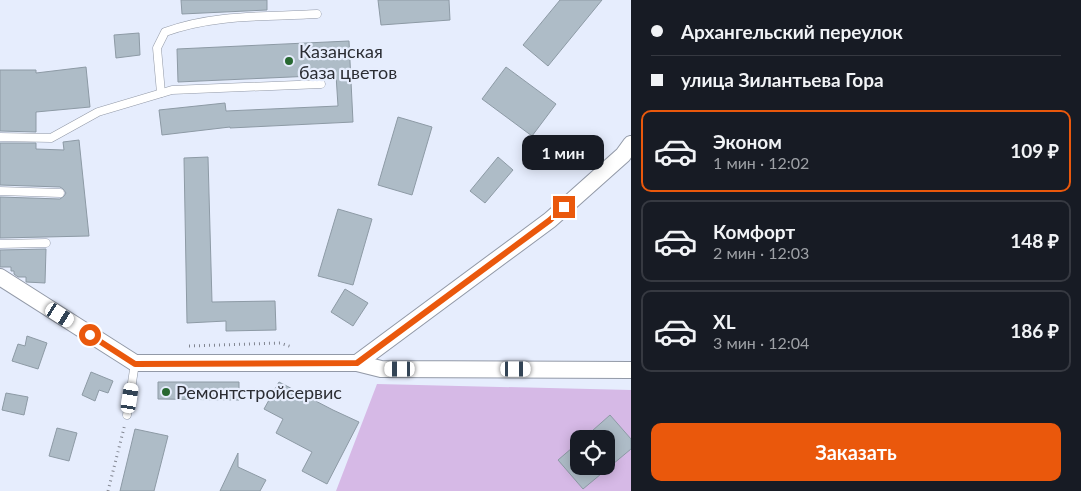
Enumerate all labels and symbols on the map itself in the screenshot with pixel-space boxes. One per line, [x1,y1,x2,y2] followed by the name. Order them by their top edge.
[299,40,397,83] place label: Казанская база цветов
[283,55,295,67] marker: Казанская база цветов
[523,134,605,170] callout: 1 мин
[553,196,575,218] route end
[43,301,76,329] car
[79,324,101,346] route start
[385,362,415,377] car
[501,362,531,377] car
[176,381,342,403] place label: Ремонтстройсервис
[120,382,139,414] car
[160,386,172,398] marker: Ремонтстройсервис

